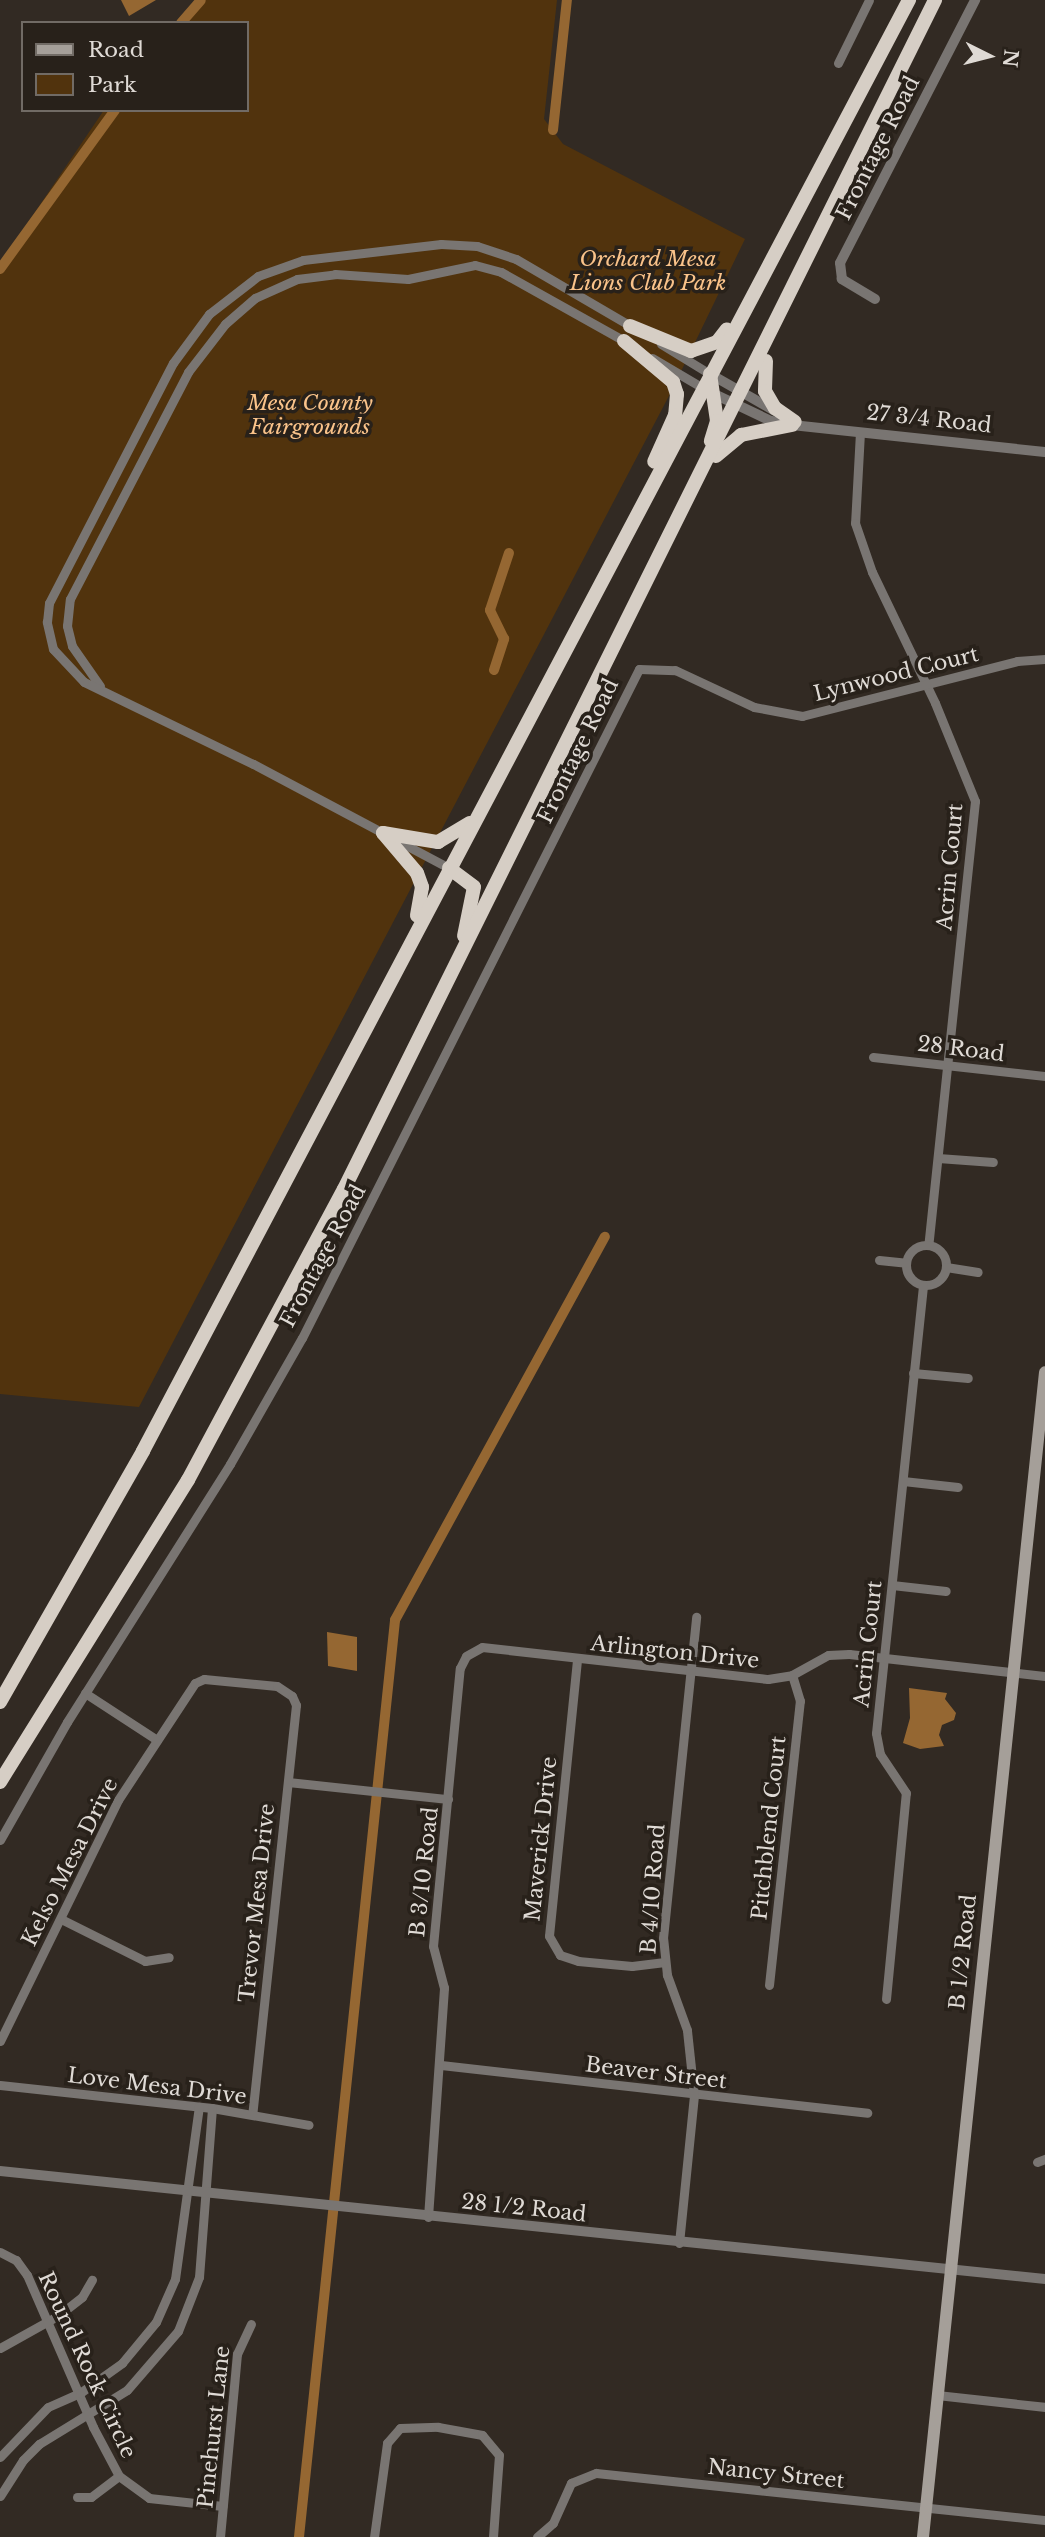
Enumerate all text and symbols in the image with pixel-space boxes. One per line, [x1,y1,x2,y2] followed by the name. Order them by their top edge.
[21,21,248,112] legend
[954,21,1024,91] north arrow
[88,37,144,63] text: Road
[998,48,1023,68] text: N
[88,72,137,98] text: Park
[831,72,925,224] street label: Frontage Road
[570,246,726,296] park label: Orchard Mesa Lions Club Park
[247,390,373,440] park label: Mesa County Fairgrounds
[865,400,993,438] street label: 27 3/4 Road
[811,641,981,707] street label: Lynwood Court
[532,675,624,827] street label: Frontage Road
[932,802,968,932] street label: Acrin Court
[916,1031,1006,1067] street label: 28 Road
[275,1180,371,1332] street label: Frontage Road
[849,1579,887,1709] street label: Acrin Court
[589,1631,761,1673] street label: Arlington Drive
[747,1735,791,1921] street label: Pitchblend Court
[520,1755,562,1923] street label: Maverick Drive
[17,1774,123,1950] street label: Kelso Mesa Drive
[234,1802,280,2004] street label: Trevor Mesa Drive
[405,1806,443,1938] street label: B 3/10 Road
[636,1823,670,1955] street label: B 4/10 Road
[944,1893,982,2011] street label: B 1/2 Road
[584,2052,728,2094] street label: Beaver Street
[66,2062,248,2110] street label: Love Mesa Drive
[460,2189,588,2227] street label: 28 1/2 Road
[33,2268,141,2462] street label: Round Rock Circle
[193,2344,235,2510] street label: Pinehurst Lane
[706,2454,846,2494] street label: Nancy Street

